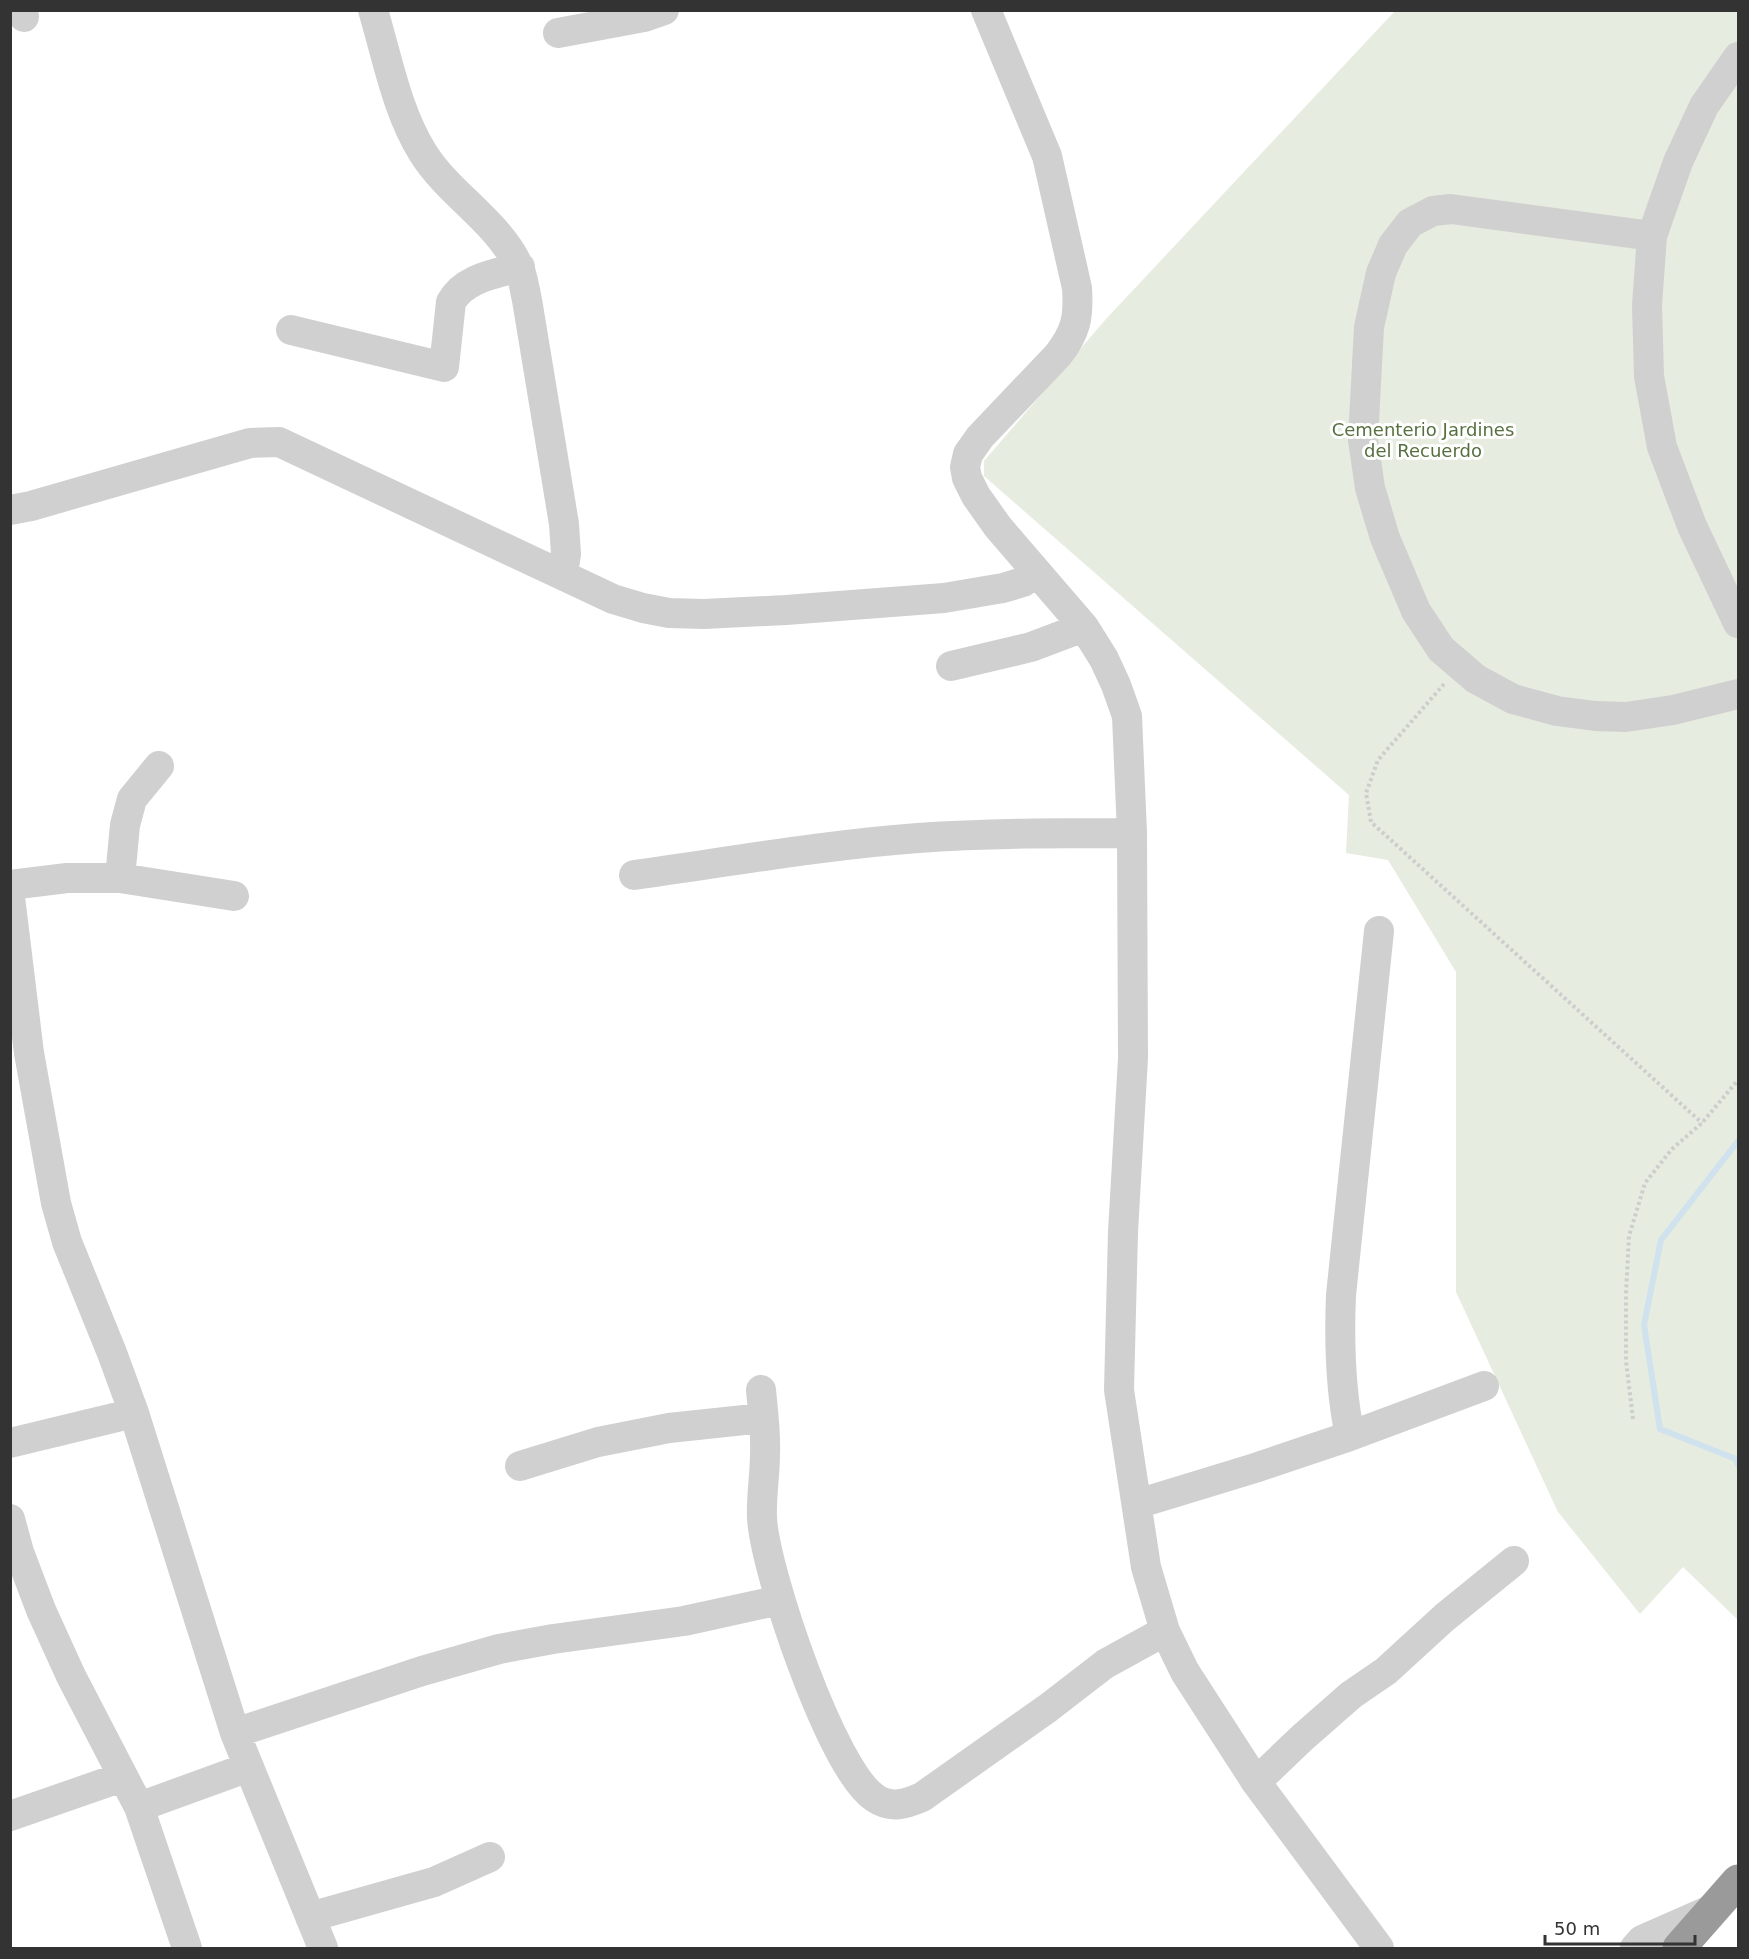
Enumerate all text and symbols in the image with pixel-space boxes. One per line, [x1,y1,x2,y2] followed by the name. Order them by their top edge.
[1332,419,1514,461] park label: Cementerio Jardines del Recuerdo
[1545,1908,1695,1946] scale bar
[1554,1918,1600,1939] text: 50 m

